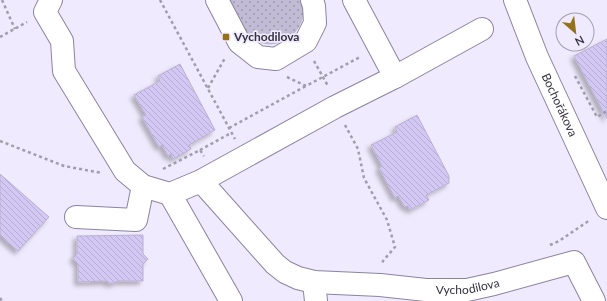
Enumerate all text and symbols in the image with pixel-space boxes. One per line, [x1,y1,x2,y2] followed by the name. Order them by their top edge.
[555,12,595,52] north arrow
[233,29,299,44] place label: Vychodilova
[221,32,231,42] marker: Vychodilova
[573,34,587,49] text: N
[539,71,581,139] street label: Bochořákova
[436,275,501,297] street label: Vychodilova

